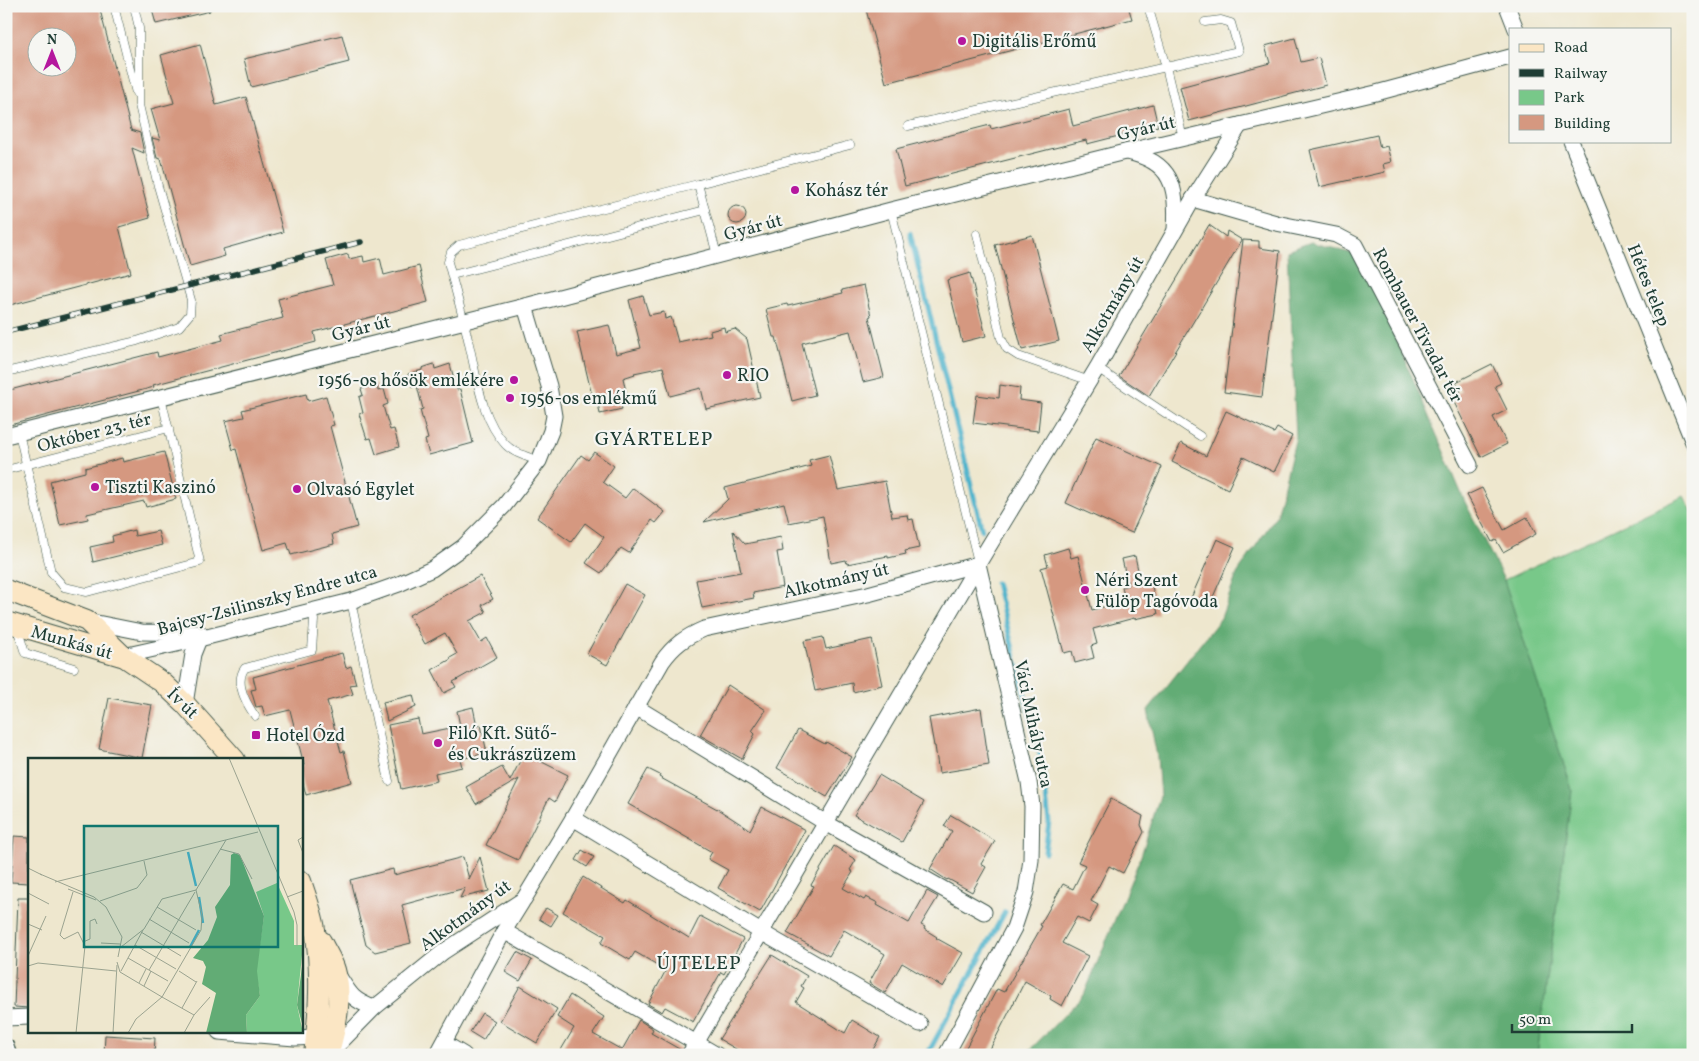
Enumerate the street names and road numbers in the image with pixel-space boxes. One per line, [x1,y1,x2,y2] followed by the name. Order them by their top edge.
[1115,111,1178,148] street label: Gyár út
[721,209,785,248] street label: Gyár út
[1620,241,1675,331] street label: Hétes telep
[1365,244,1468,408] street label: Rombauer Tivadar tér
[1076,252,1151,358] street label: Alkotmány út
[329,310,393,349] street label: Gyár út
[35,407,154,460] street label: Október 23. tér
[781,557,892,606] street label: Alkotmány út
[155,560,380,643] street label: Bajcsy-Zsilinszky Endre utca
[28,620,115,667] street label: Munkás út
[1007,658,1058,791] street label: Váci Mihály utca
[161,683,203,725] street label: Ív út
[415,874,517,958] street label: Alkotmány út

